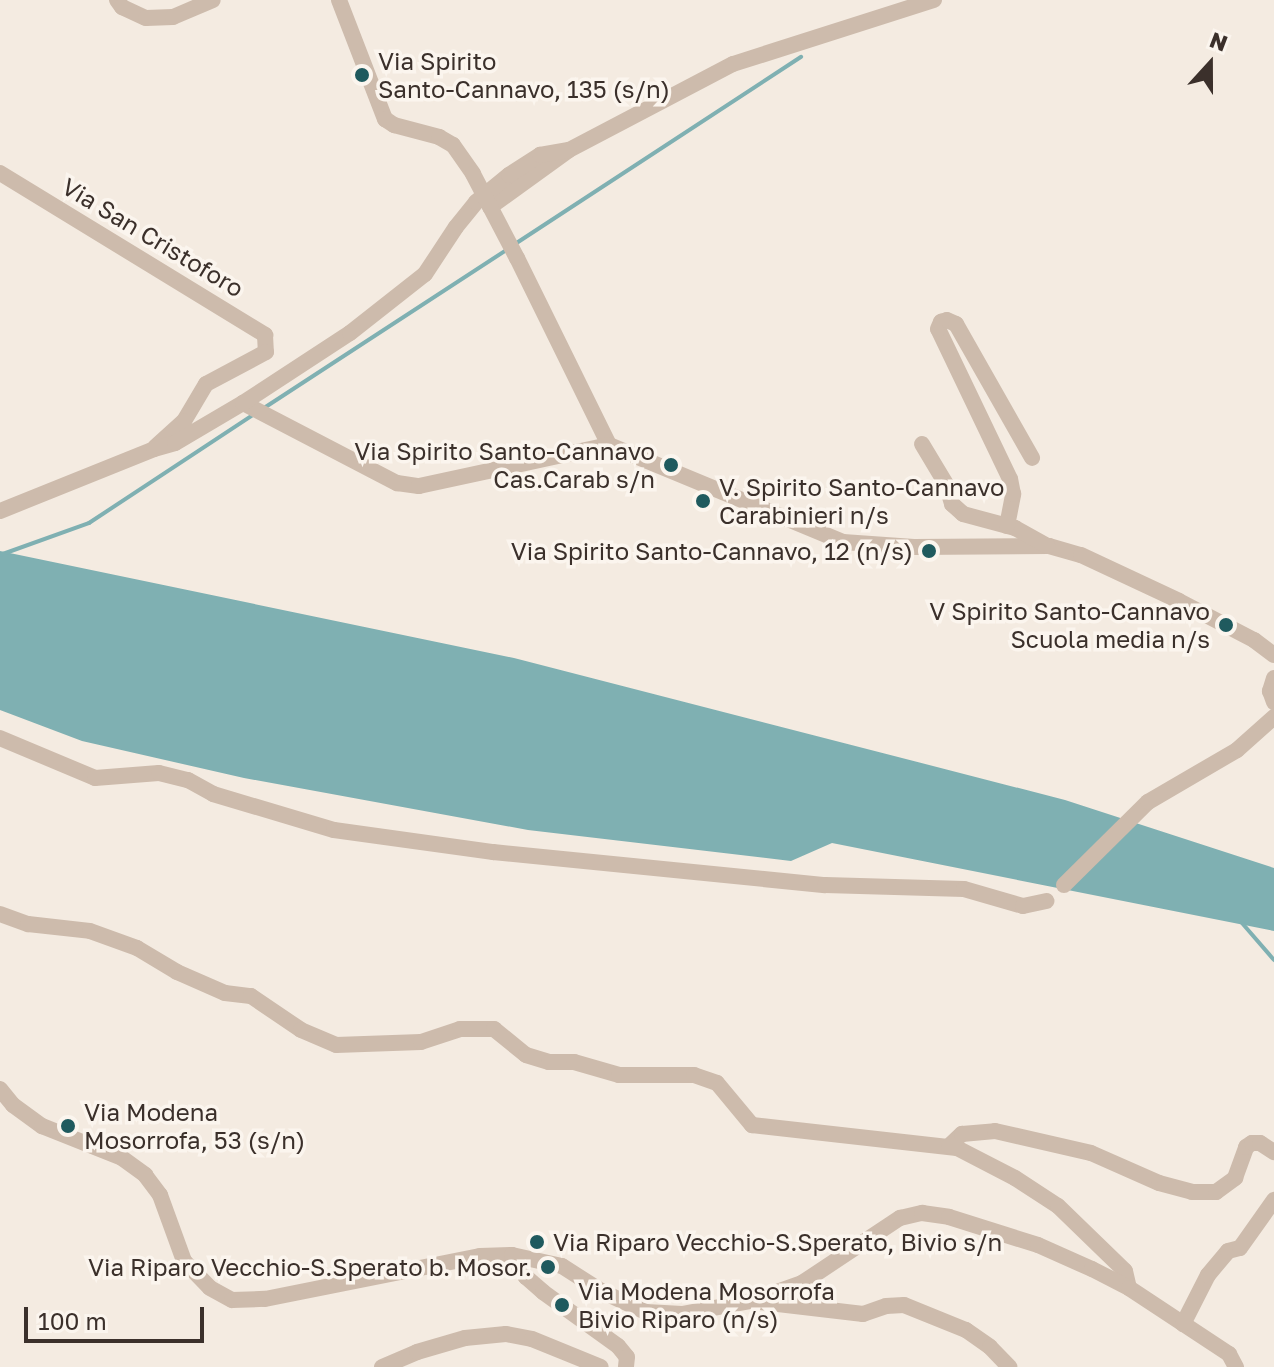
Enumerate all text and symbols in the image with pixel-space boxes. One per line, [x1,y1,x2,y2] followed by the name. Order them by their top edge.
[1170,24,1250,104] north arrow
[1206,26,1231,57] text: N
[378,47,670,103] place label: Via Spirito Santo-Cannavo, 135 (s/n)
[353,66,371,84] marker: Via Spirito Santo-Cannavo, 135 (s/n)
[57,171,249,303] street label: Via San Cristoforo
[354,437,655,493] place label: Via Spirito Santo-Cannavo Cas.Carab s/n
[662,456,680,474] marker: Via Spirito Santo-Cannavo Cas.Carab s/n
[719,473,1004,529] place label: V. Spirito Santo-Cannavo Carabinieri n/s
[694,492,712,510] marker: V. Spirito Santo-Cannavo Carabinieri n/s
[511,537,913,565] place label: Via Spirito Santo-Cannavo, 12 (n/s)
[920,542,938,560] marker: Via Spirito Santo-Cannavo, 12 (n/s)
[929,597,1210,653] place label: V Spirito Santo-Cannavo Scuola media n/s
[1217,616,1235,634] marker: V Spirito Santo-Cannavo Scuola media n/s
[84,1098,305,1154] place label: Via Modena Mosorrofa, 53 (s/n)
[59,1117,77,1135] marker: Via Modena Mosorrofa, 53 (s/n)
[553,1228,1002,1256] place label: Via Riparo Vecchio-S.Sperato, Bivio s/n
[528,1233,546,1251] marker: Via Riparo Vecchio-S.Sperato, Bivio s/n
[88,1253,532,1281] place label: Via Riparo Vecchio-S.Sperato b. Mosor.
[539,1258,557,1276] marker: Via Riparo Vecchio-S.Sperato b. Mosor.
[578,1277,835,1333] place label: Via Modena Mosorrofa Bivio Riparo (n/s)
[28,1291,208,1341] scale bar
[553,1296,571,1314] marker: Via Modena Mosorrofa Bivio Riparo (n/s)
[38,1306,107,1335] text: 100 m

